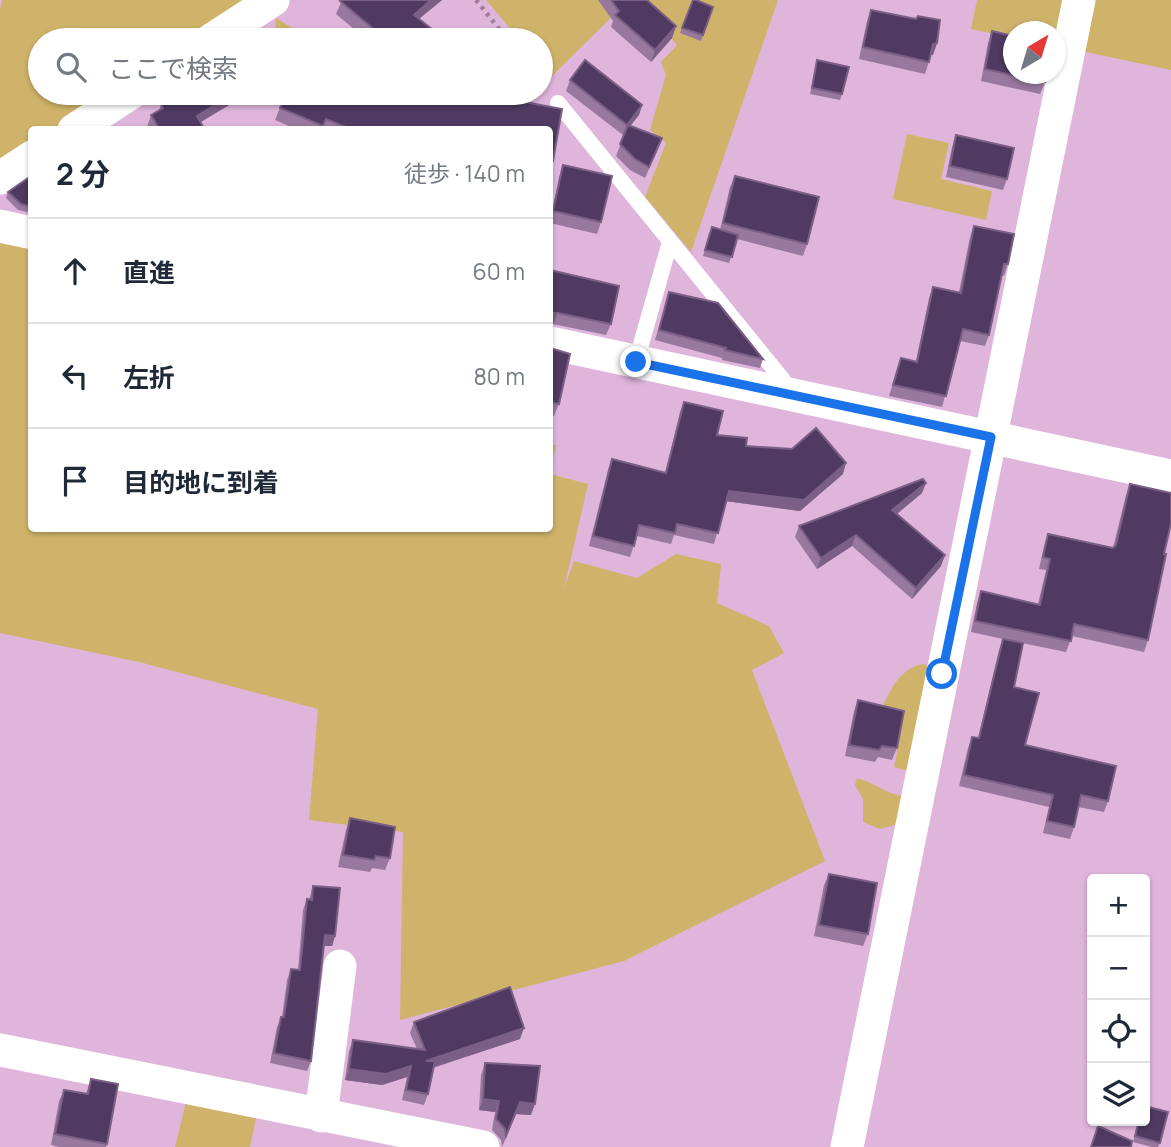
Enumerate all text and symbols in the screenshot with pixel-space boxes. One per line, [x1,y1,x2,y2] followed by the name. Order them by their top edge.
[1003,21,1066,84] north arrow
[28,28,553,105] search box
[52,48,90,86] icon: search
[108,50,238,86] text: ここで検索
[56,153,110,194] text: 2 分
[404,157,525,189] text: 徒歩 · 140 m
[56,252,94,290] icon: ahead
[123,254,175,290] text: 直進
[473,255,525,287] text: 60 m
[620,346,651,377] route end
[56,357,94,395] icon: left
[123,359,175,395] text: 左折
[474,360,525,392] text: 80 m
[56,462,94,500] icon: arrive
[123,464,279,500] text: 目的地に到着
[926,658,957,689] route start
[1087,874,1150,1126] map controls
[1087,874,1150,937] button: +
[1087,937,1150,1000] button: −
[1087,1000,1150,1063] button: locate
[1087,1063,1150,1126] button: layers

